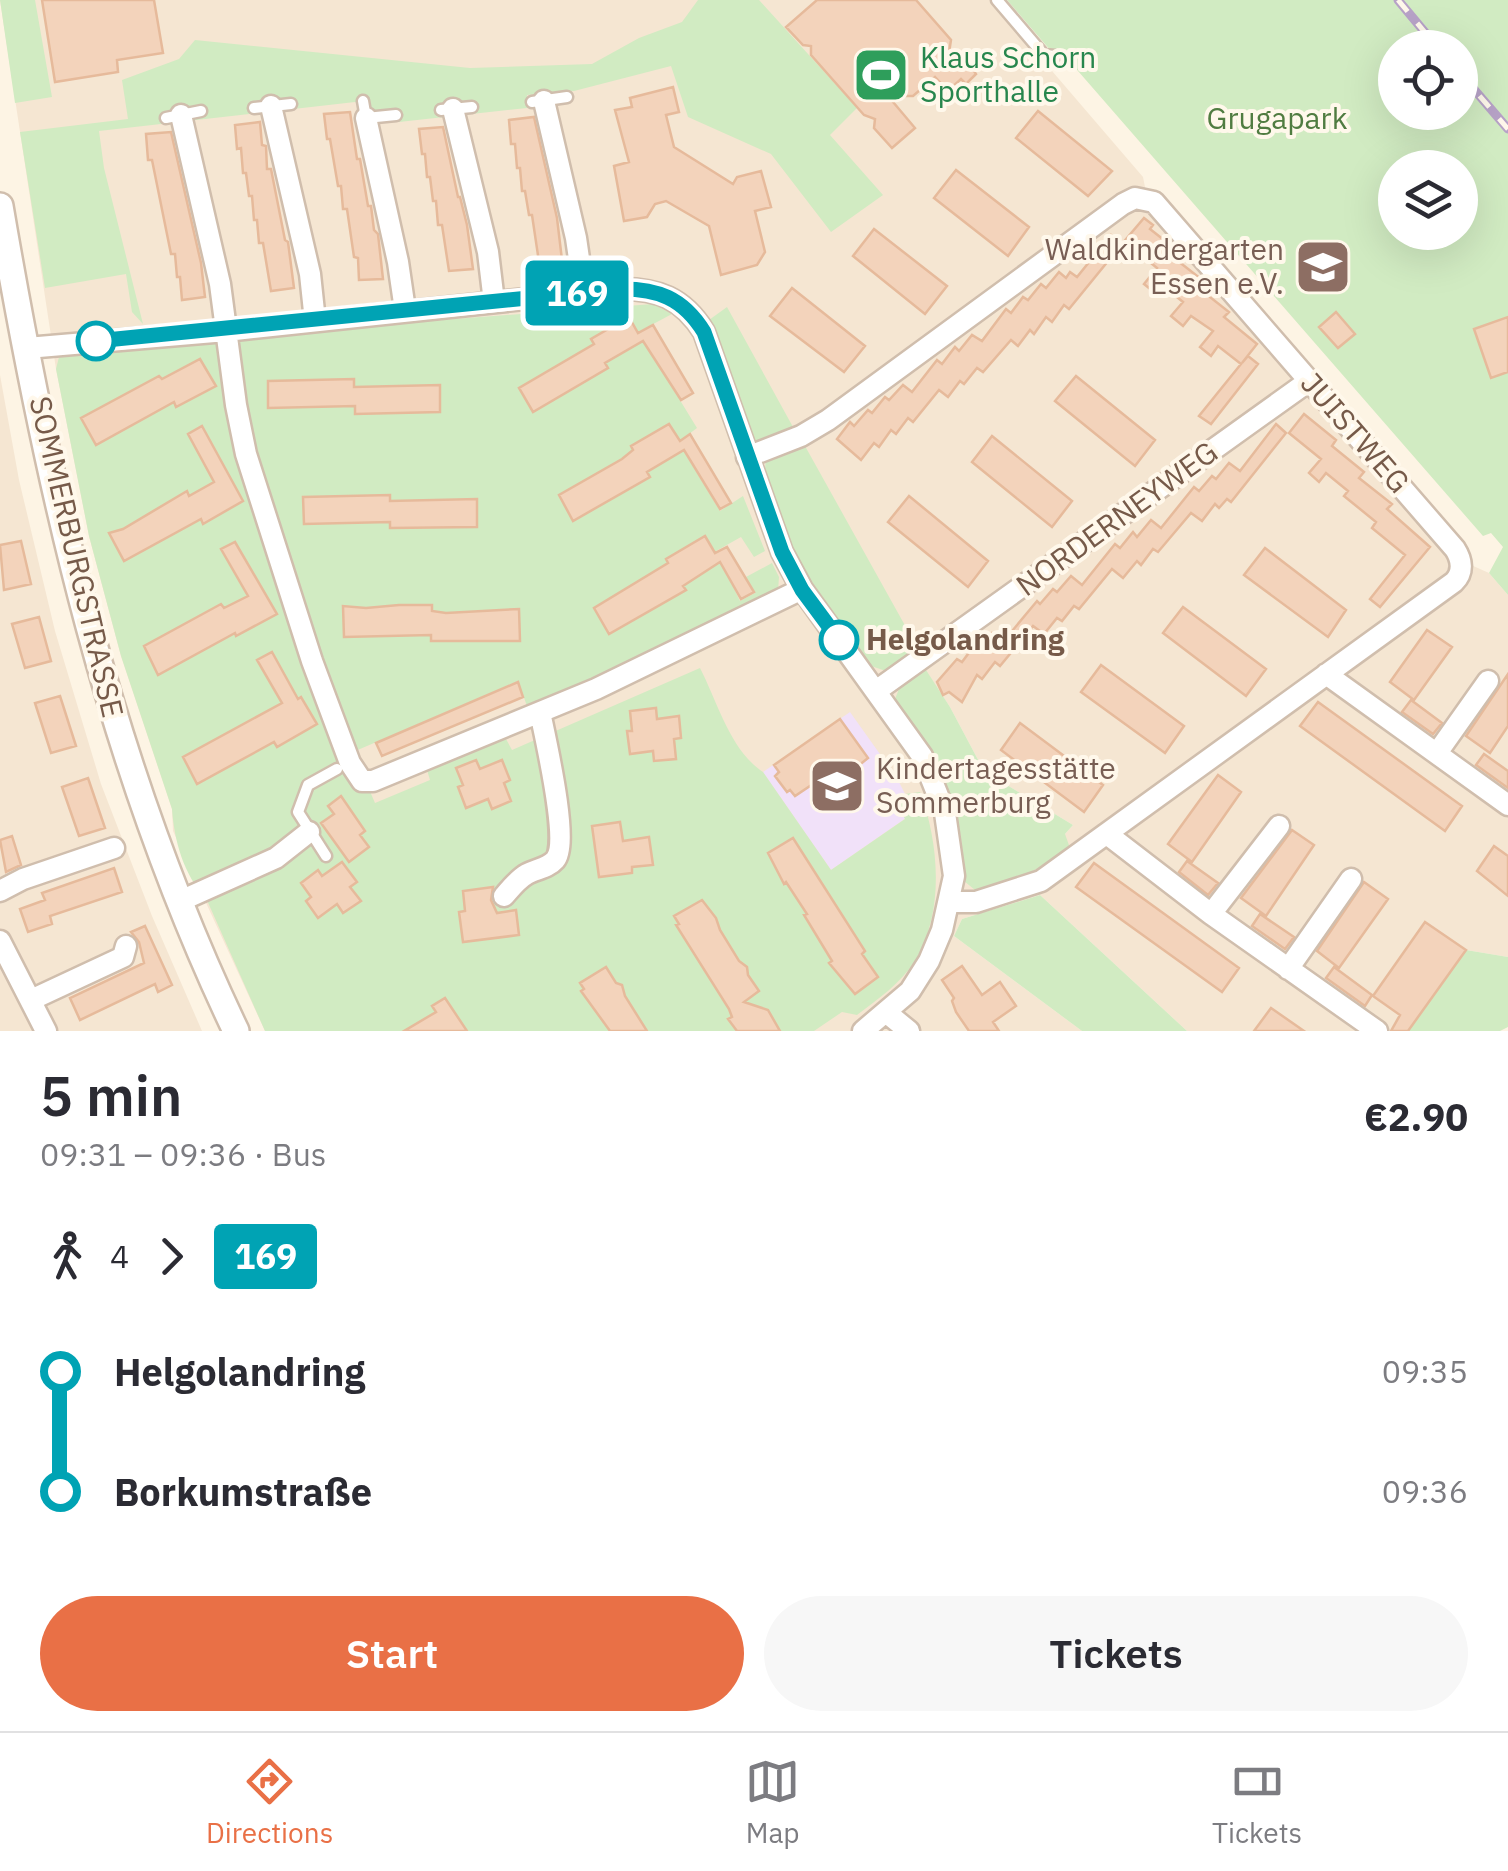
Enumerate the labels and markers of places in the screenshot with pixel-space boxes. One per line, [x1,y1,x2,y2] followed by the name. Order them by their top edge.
[920,37,1096,110] place label: Klaus Schorn Sporthalle
[851,45,911,105] sports icon: Klaus Schorn Sporthalle
[1045,229,1284,302] place label: Waldkindergarten Essen e.V.
[1293,237,1353,297] school or university icon: Waldkindergarten Essen e.V.
[77,322,115,360] unlabelled marker
[866,619,1065,658] place label: Helgolandring
[820,621,858,659] marker: Helgolandring
[876,748,1116,821] place label: Kindertagesstätte Sommerburg
[807,756,867,816] school or university icon: Kindertagesstätte Sommerburg

